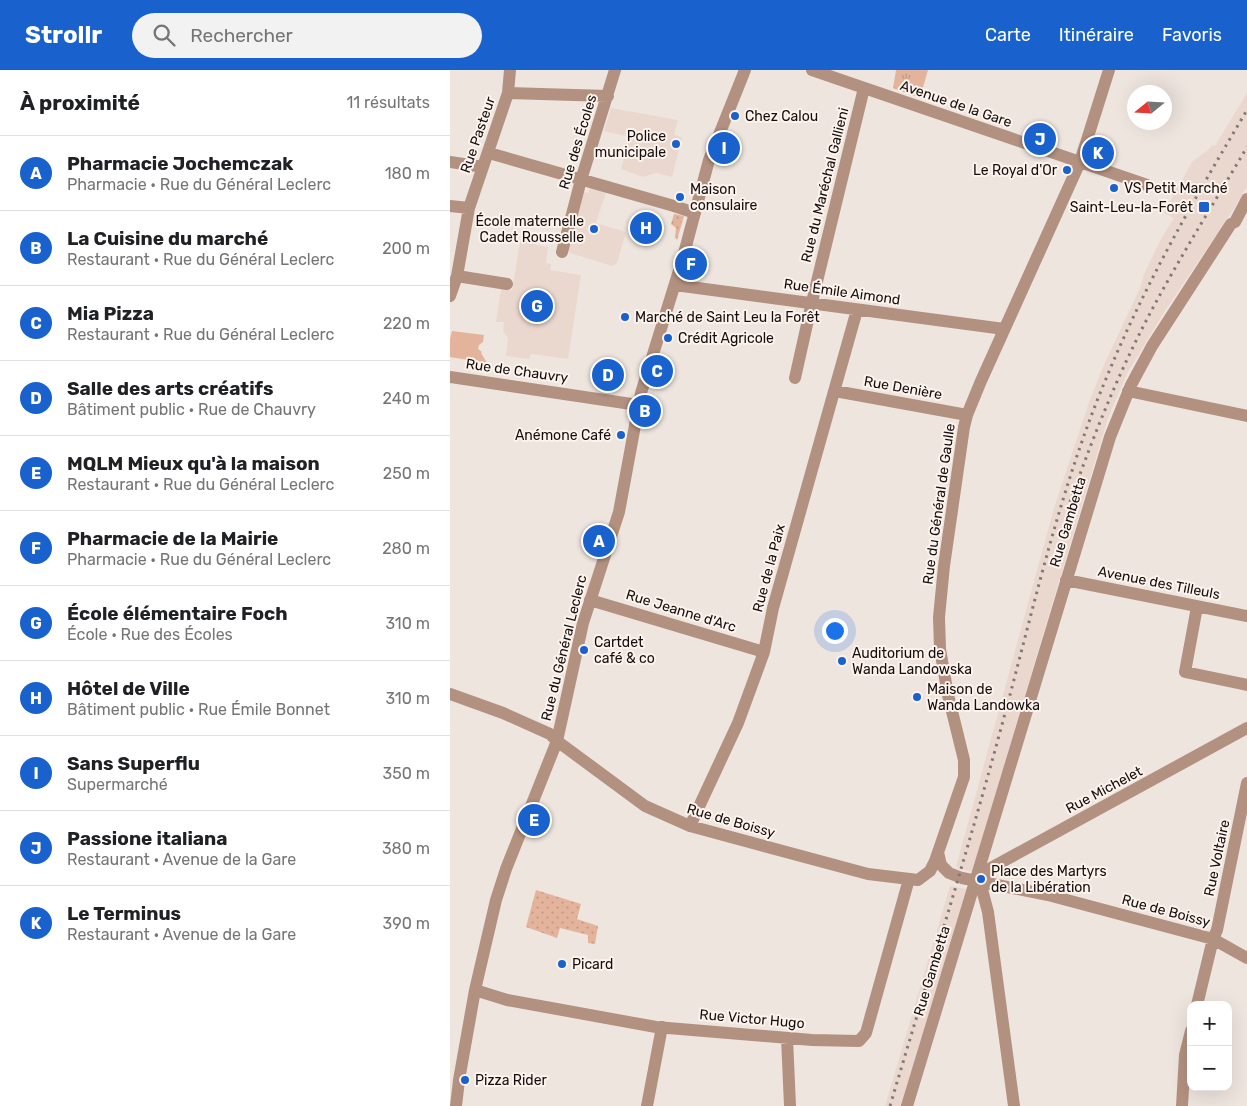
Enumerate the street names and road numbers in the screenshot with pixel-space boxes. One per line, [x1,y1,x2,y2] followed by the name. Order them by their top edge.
[898,77,1014,131] street label: Avenue de la Gare
[555,92,600,191] street label: Rue des Écoles
[457,94,499,175] street label: Rue Pasteur
[798,106,852,264] street label: Rue du Maréchal Gallieni
[783,274,902,309] street label: Rue Émile Aimond
[465,355,570,387] street label: Rue de Chauvry
[863,373,944,403] street label: Rue Denière
[919,422,959,586] street label: Rue du Général de Gaulle
[1046,475,1090,569] street label: Rue Gambetta
[749,522,789,614] street label: Rue de la Paix
[1097,563,1221,603] street label: Avenue des Tilleuls
[538,573,590,723] street label: Rue du Général Leclerc
[624,586,738,636] street label: Rue Jeanne d'Arc
[1063,762,1146,817] street label: Rue Michelet
[685,800,777,842] street label: Rue de Boissy
[1201,818,1233,898] street label: Rue Voltaire
[1120,891,1212,931] street label: Rue de Boissy
[910,924,954,1018] street label: Rue Gambetta
[699,1006,805,1032] street label: Rue Victor Hugo

